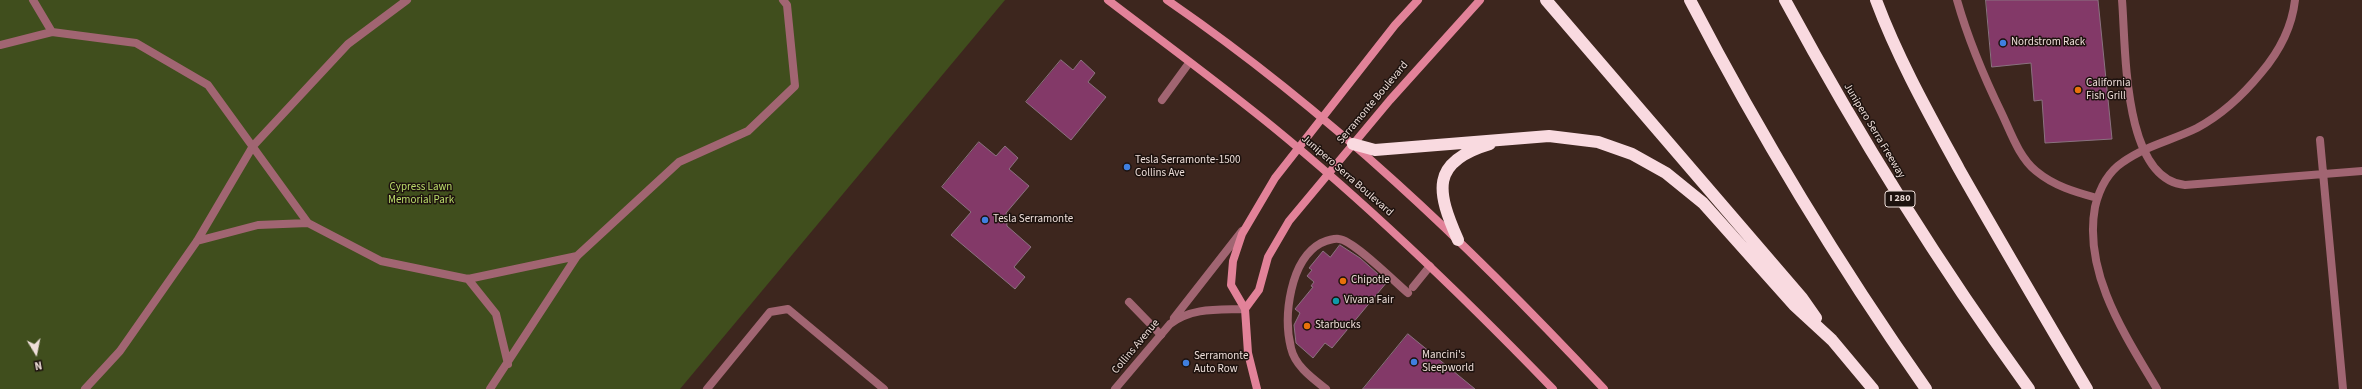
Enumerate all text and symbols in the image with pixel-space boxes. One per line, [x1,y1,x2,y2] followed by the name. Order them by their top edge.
[2011,36,2085,50] place label: Nordstrom Rack
[1998,38,2008,48] marker: Nordstrom Rack
[1335,59,1411,147] street label: Serramonte Boulevard
[2086,77,2130,103] place label: California Fish Grill
[1840,81,1908,181] street label: Junipero Serra Freeway
[2073,85,2083,95] marker: California Fish Grill
[1299,133,1395,219] street label: Junipero Serra Boulevard
[1135,154,1241,180] place label: Tesla Serramonte-1500 Collins Ave
[1122,162,1132,172] marker: Tesla Serramonte-1500 Collins Ave
[388,181,454,207] park label: Cypress Lawn Memorial Park
[1885,191,1915,207] road number: I 280
[993,213,1073,227] place label: Tesla Serramonte
[980,215,990,225] marker: Tesla Serramonte
[1351,274,1390,288] place label: Chipotle
[1338,276,1348,286] marker: Chipotle
[1344,294,1394,308] place label: Vivana Fair
[1331,296,1341,306] marker: Vivana Fair
[1109,317,1163,377] street label: Collins Avenue
[1315,319,1361,333] place label: Starbucks
[1302,321,1312,331] marker: Starbucks
[16,333,56,373] north arrow
[1422,349,1474,375] place label: Mancini's Sleepworld
[1194,350,1248,376] place label: Serramonte Auto Row
[33,357,43,373] text: N
[1409,357,1419,367] marker: Mancini's Sleepworld
[1181,358,1191,368] marker: Serramonte Auto Row

